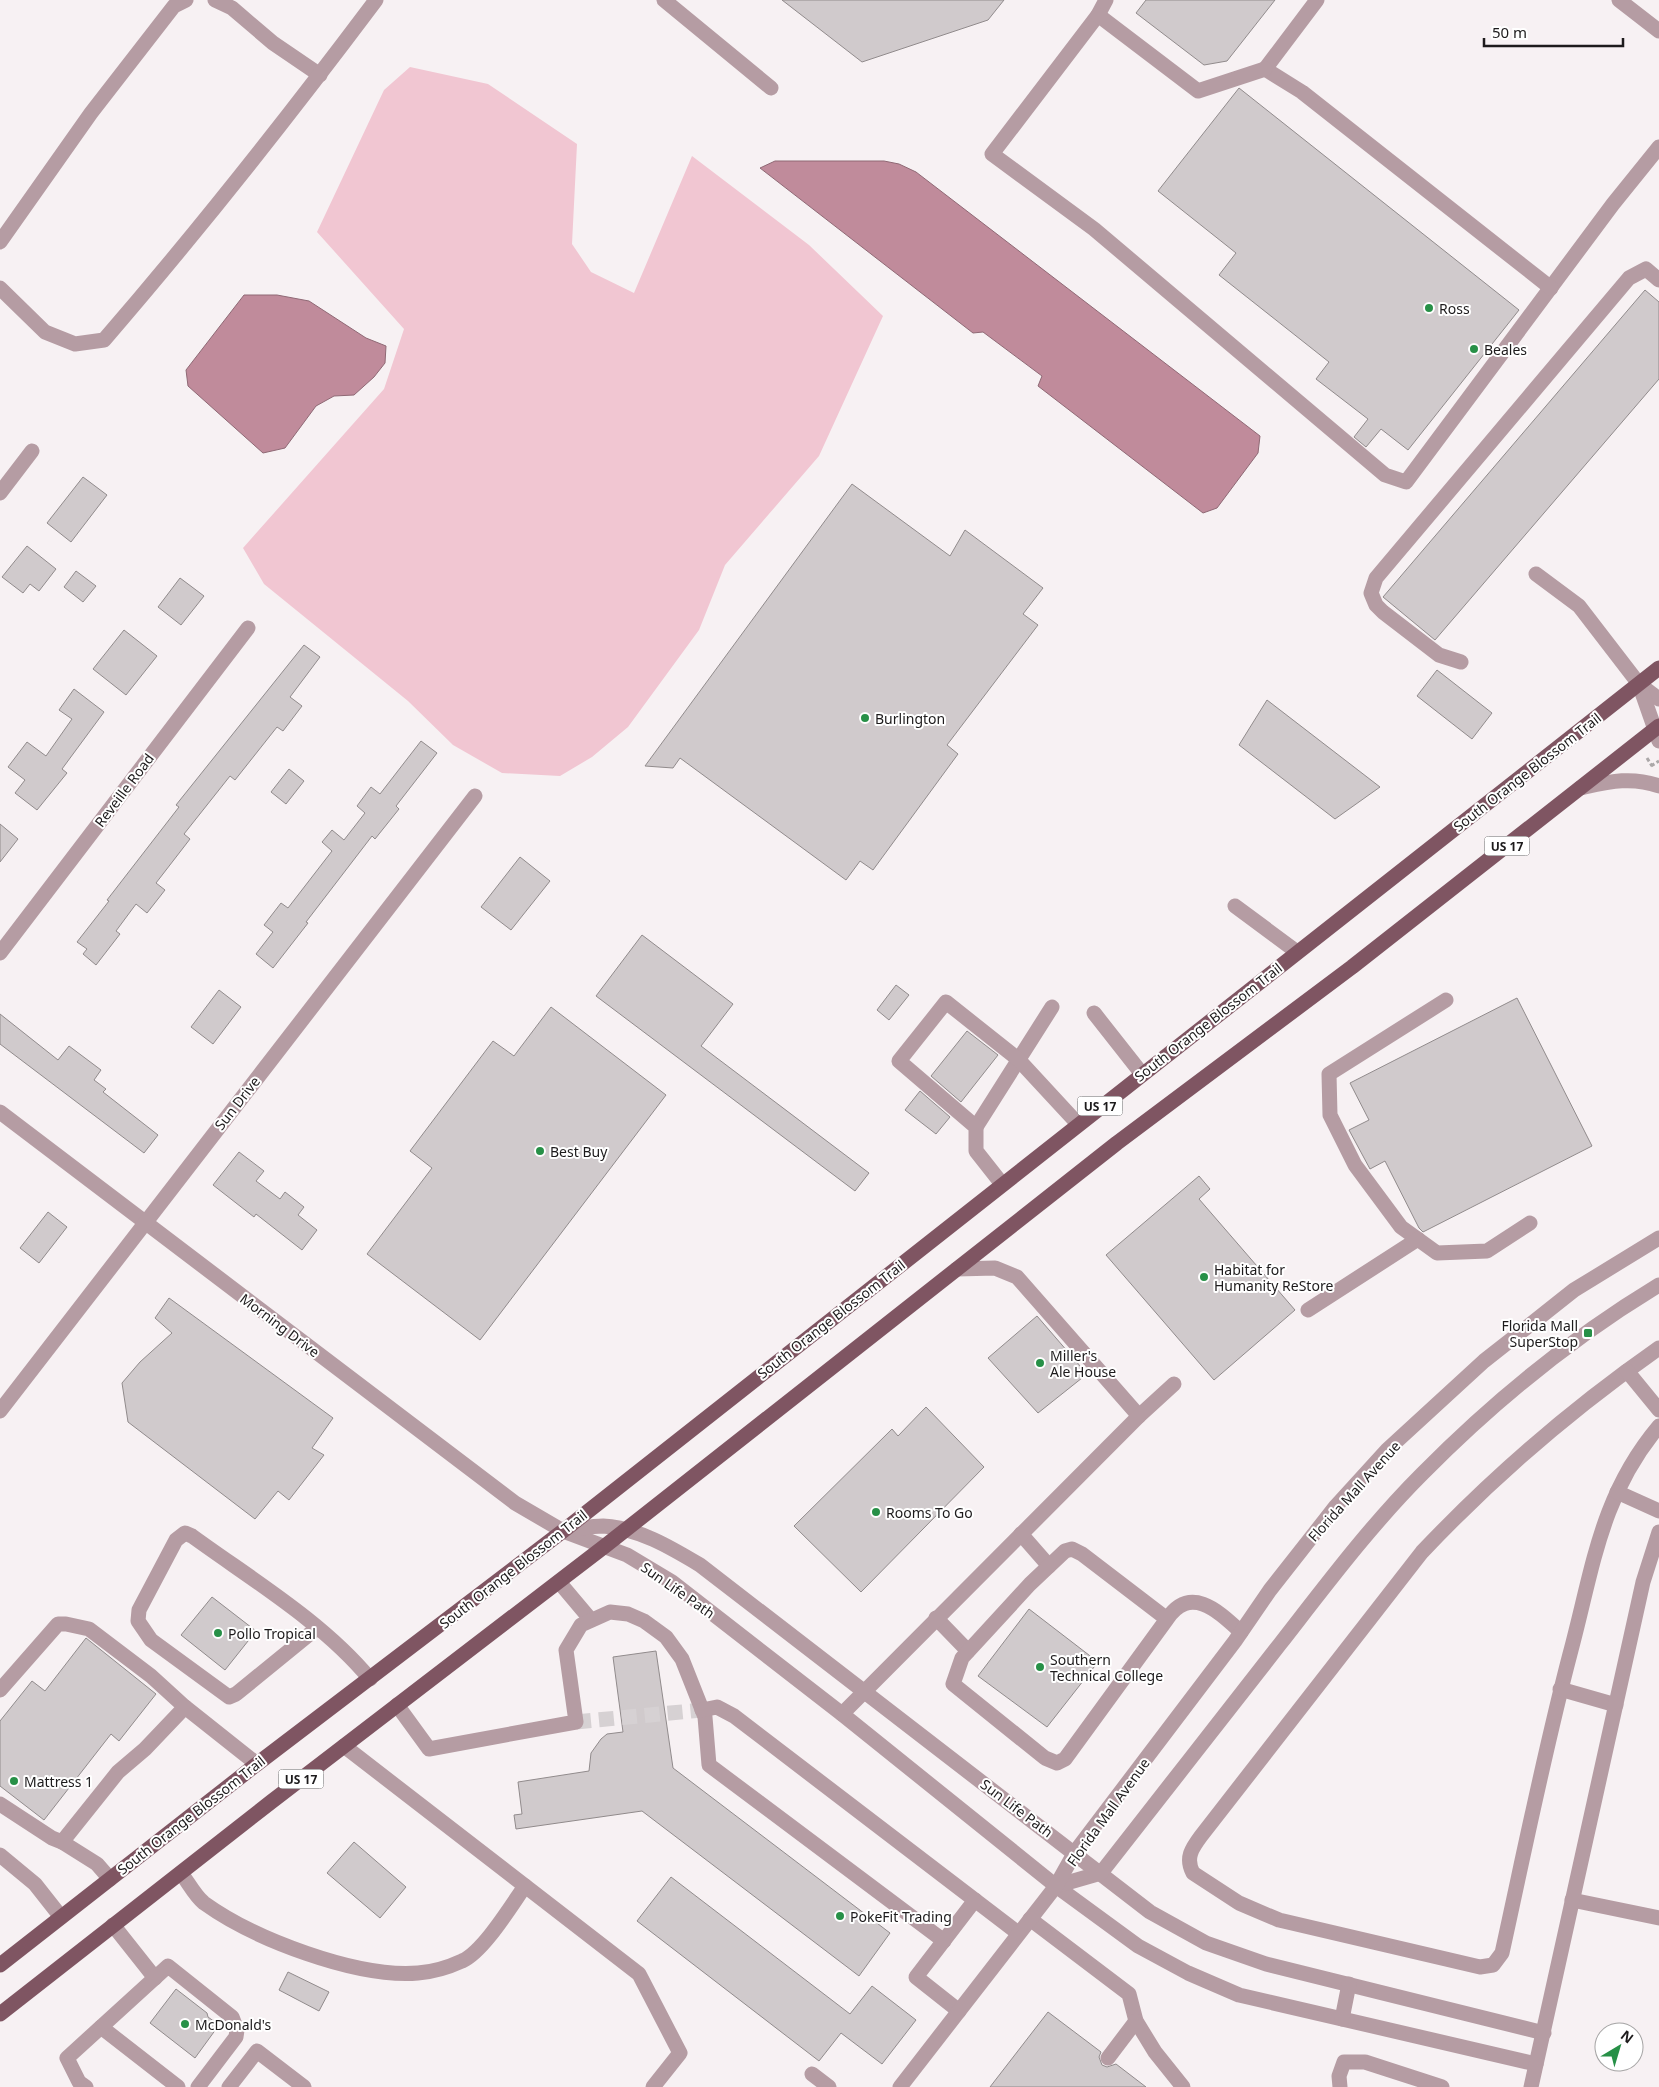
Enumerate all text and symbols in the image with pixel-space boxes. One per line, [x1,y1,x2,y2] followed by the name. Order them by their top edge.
[1484,15,1623,47] scale bar
[1492,22,1527,42] text: 50 m
[1439,299,1470,318] place label: Ross
[1423,302,1435,314] marker: Ross
[1484,340,1527,359] place label: Beales
[1468,343,1480,355] marker: Beales
[1449,708,1605,836] street label: South Orange Blossom Trail
[875,709,945,728] place label: Burlington
[859,712,871,724] marker: Burlington
[90,749,158,831] street label: Reveille Road
[1484,836,1530,856] road number: US 17
[1130,958,1286,1086] street label: South Orange Blossom Trail
[210,1072,264,1134] street label: Sun Drive
[1078,1096,1122,1116] road number: US 17
[550,1142,608,1161] place label: Best Buy
[534,1145,546,1157] marker: Best Buy
[753,1255,909,1383] street label: South Orange Blossom Trail
[1214,1260,1333,1295] place label: Habitat for Humanity ReStore
[1198,1271,1210,1283] marker: Habitat for Humanity ReStore
[236,1289,324,1361] street label: Morning Drive
[1501,1316,1578,1351] place label: Florida Mall SuperStop
[1582,1327,1594,1339] marker: Florida Mall SuperStop
[1050,1346,1116,1381] place label: Miller's Ale House
[1034,1357,1046,1369] marker: Miller's Ale House
[1304,1436,1404,1545] street label: Florida Mall Avenue
[886,1503,973,1522] place label: Rooms To Go
[435,1505,591,1633] street label: South Orange Blossom Trail
[870,1506,882,1518] marker: Rooms To Go
[637,1558,719,1622] street label: Sun Life Path
[228,1624,316,1643] place label: Pollo Tropical
[212,1627,224,1639] marker: Pollo Tropical
[1050,1650,1163,1685] place label: Southern Technical College
[1034,1661,1046,1673] marker: Southern Technical College
[113,1751,269,1879] street label: South Orange Blossom Trail
[1062,1754,1154,1870] street label: Florida Mall Avenue
[278,1770,324,1788] road number: US 17
[24,1772,93,1791] place label: Mattress 1
[8,1775,20,1787] marker: Mattress 1
[977,1775,1057,1841] street label: Sun Life Path
[850,1907,952,1926] place label: PokeFit Trading
[834,1910,846,1922] marker: PokeFit Trading
[195,2015,272,2034] place label: McDonald's
[179,2018,191,2030] marker: McDonald's
[1594,2022,1644,2072] north arrow
[1617,2025,1638,2047] text: N

